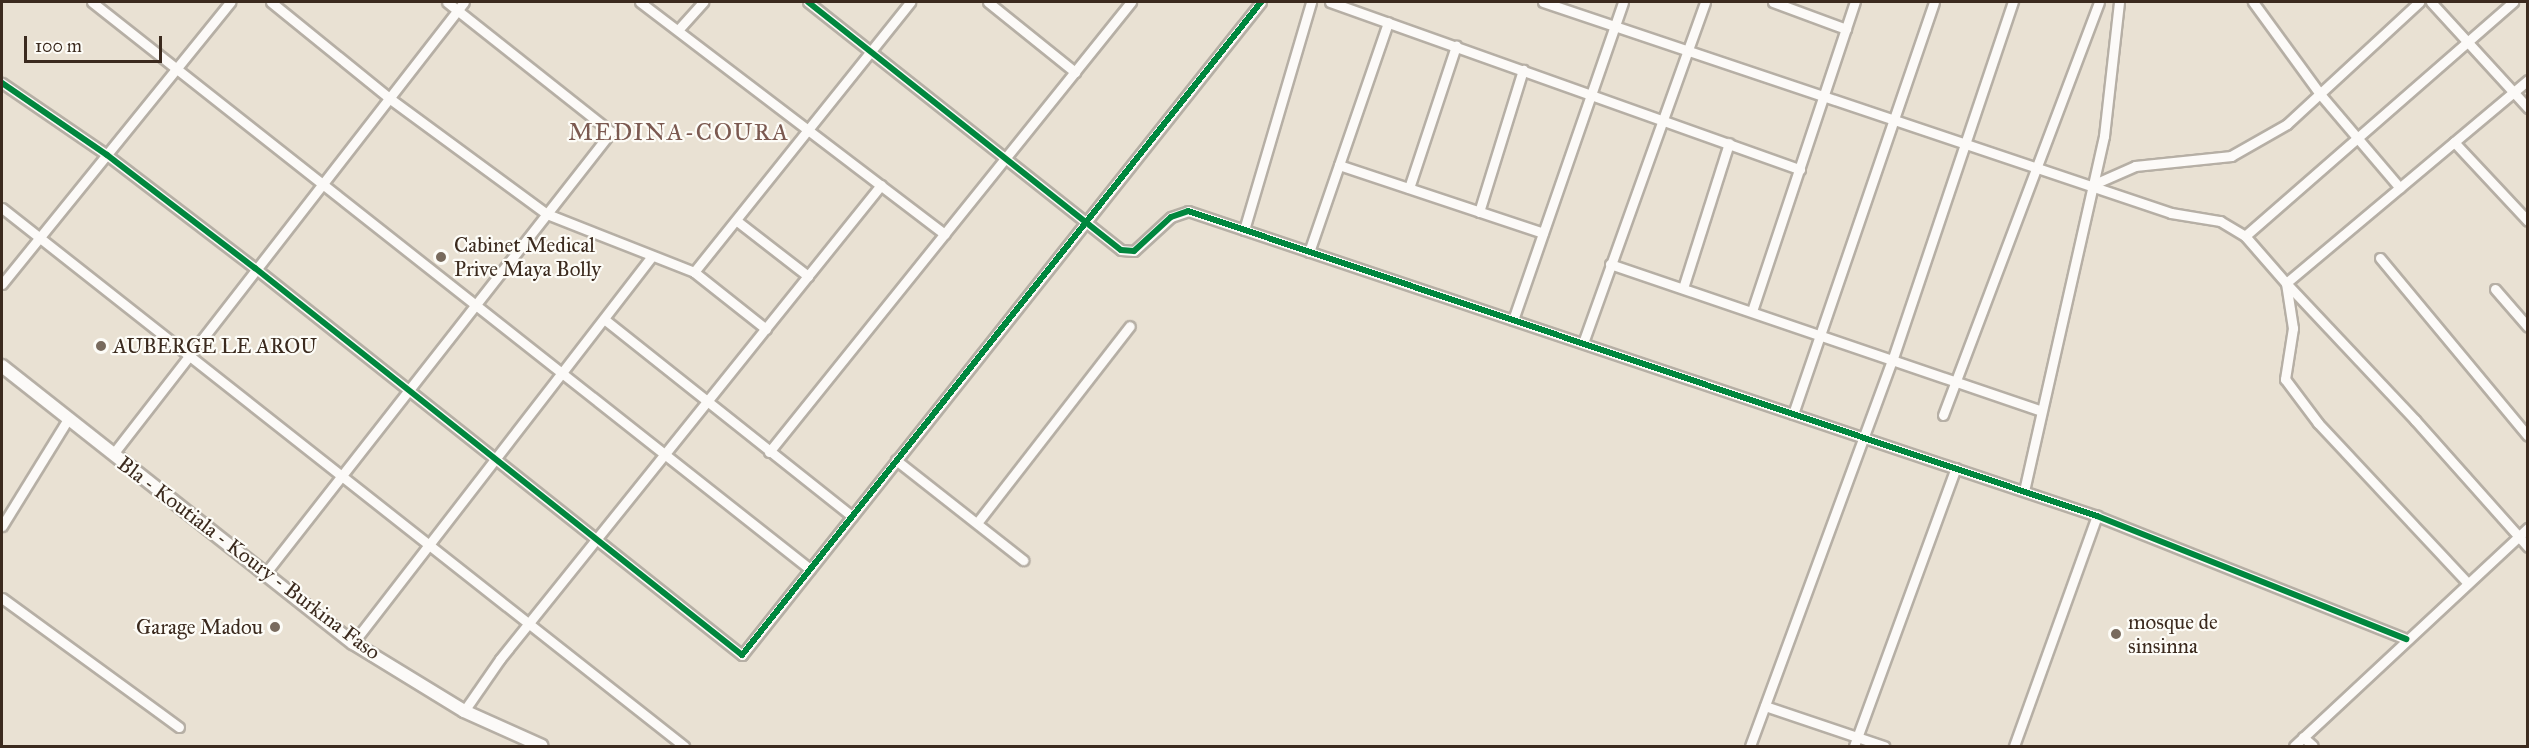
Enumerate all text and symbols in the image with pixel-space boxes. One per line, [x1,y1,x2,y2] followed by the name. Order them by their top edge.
[27,24,165,62] scale bar
[35,35,82,57] text: 100 m
[568,119,790,147] district label: MEDINA-COURA
[454,232,601,282] place label: Cabinet Medical Prive Maya Bolly
[432,248,450,266] marker: Cabinet Medical Prive Maya Bolly
[113,333,317,359] place label: AUBERGE LE AROU
[94,339,108,353] marker: AUBERGE LE AROU
[113,451,385,665] street label: Bla - Koutiala - Koury - Burkina Faso
[2128,609,2218,659] place label: mosque de sinsinna
[136,614,263,640] place label: Garage Madou
[268,620,282,634] marker: Garage Madou
[2109,627,2123,641] marker: mosque de sinsinna

